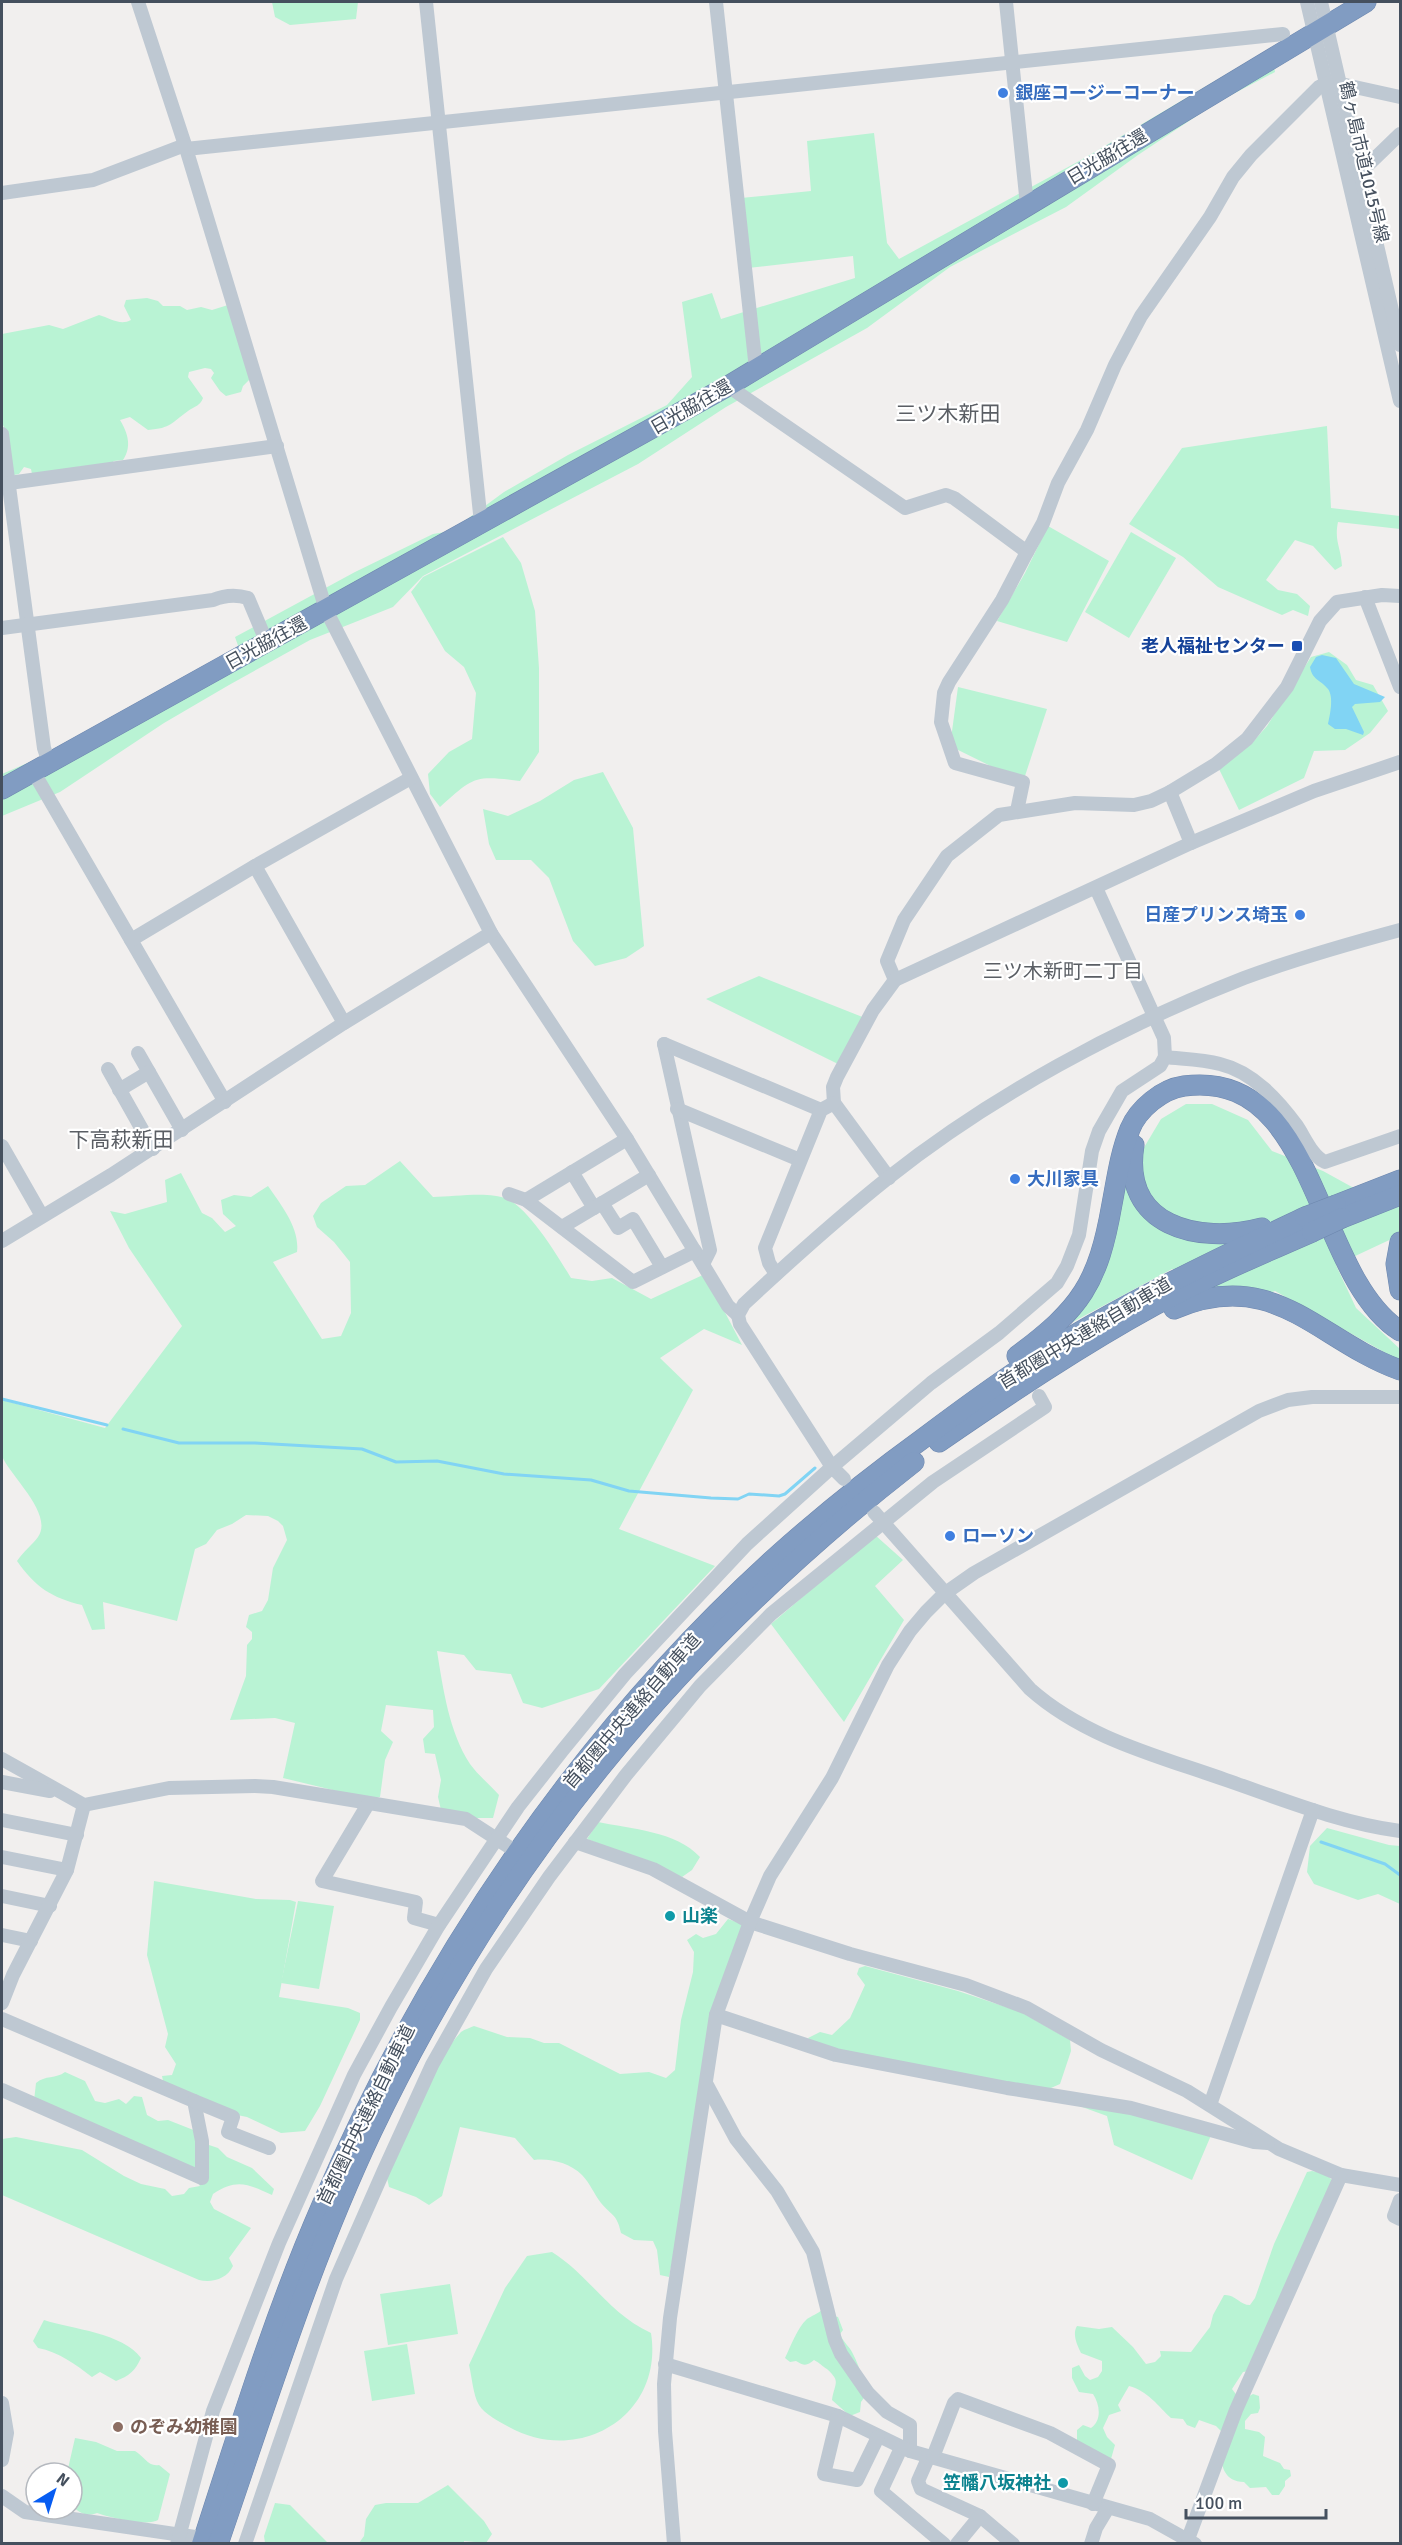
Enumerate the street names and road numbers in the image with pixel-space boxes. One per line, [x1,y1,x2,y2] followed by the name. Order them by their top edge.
[1335,79,1393,245] street label: 鶴ヶ島市道1015号線
[1063,124,1151,190] street label: 日光脇往還
[647,375,735,439] street label: 日光脇往還
[221,612,311,674] street label: 日光脇往還
[994,1273,1176,1393] street label: 首都圏中央連絡自動車道
[559,1629,705,1793] street label: 首都圏中央連絡自動車道
[313,2021,419,2209] street label: 首都圏中央連絡自動車道

